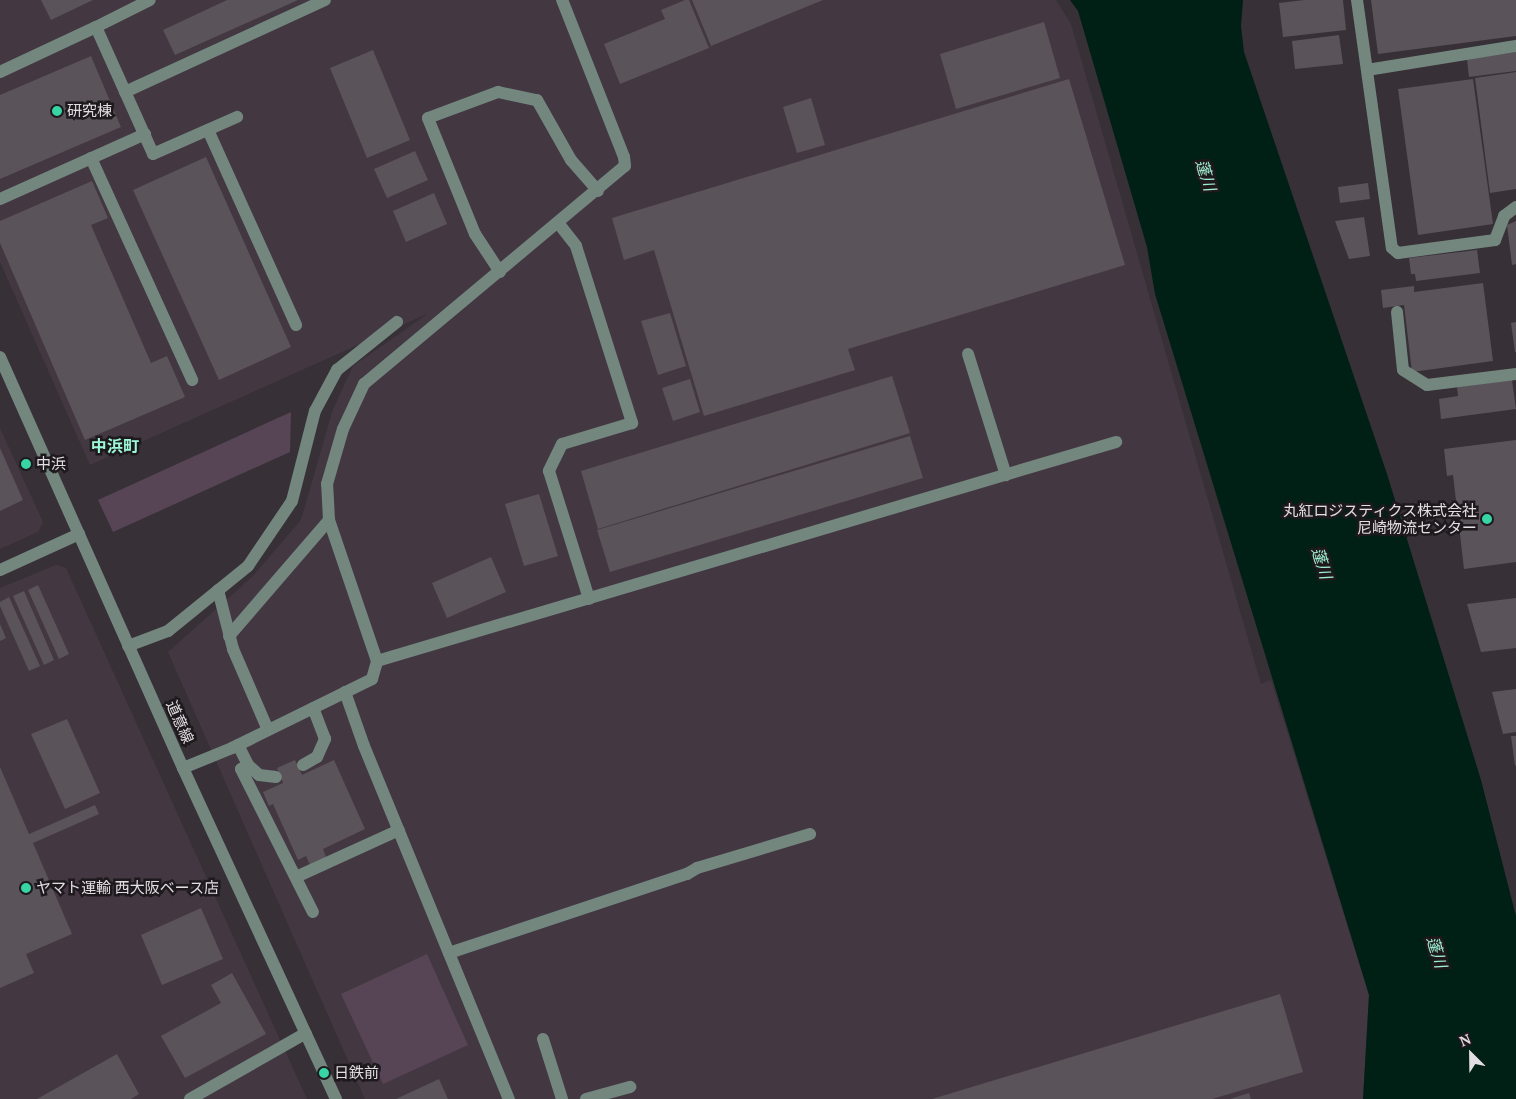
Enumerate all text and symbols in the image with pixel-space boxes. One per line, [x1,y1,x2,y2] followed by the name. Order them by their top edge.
[67,102,112,120] place label: 研究棟
[51,105,63,117] marker: 研究棟
[1192,157,1220,193] water label: 蓬川
[91,436,139,456] district label: 中浜町
[36,455,66,473] place label: 中浜
[20,458,32,470] marker: 中浜
[1282,501,1477,536] place label: 丸紅ロジスティクス株式会社 尼崎物流センター
[1481,513,1493,525] marker: 丸紅ロジスティクス株式会社 尼崎物流センター
[1308,545,1336,581] water label: 蓬川
[163,698,197,746] street label: 道意線
[36,879,220,897] place label: ヤマト運輸 西大阪ベース店
[20,882,32,894] marker: ヤマト運輸 西大阪ベース店
[1423,934,1451,970] water label: 蓬川
[1446,1029,1496,1079] north arrow
[1456,1029,1474,1051] text: N
[334,1064,379,1082] place label: 日鉄前
[318,1067,330,1079] marker: 日鉄前

